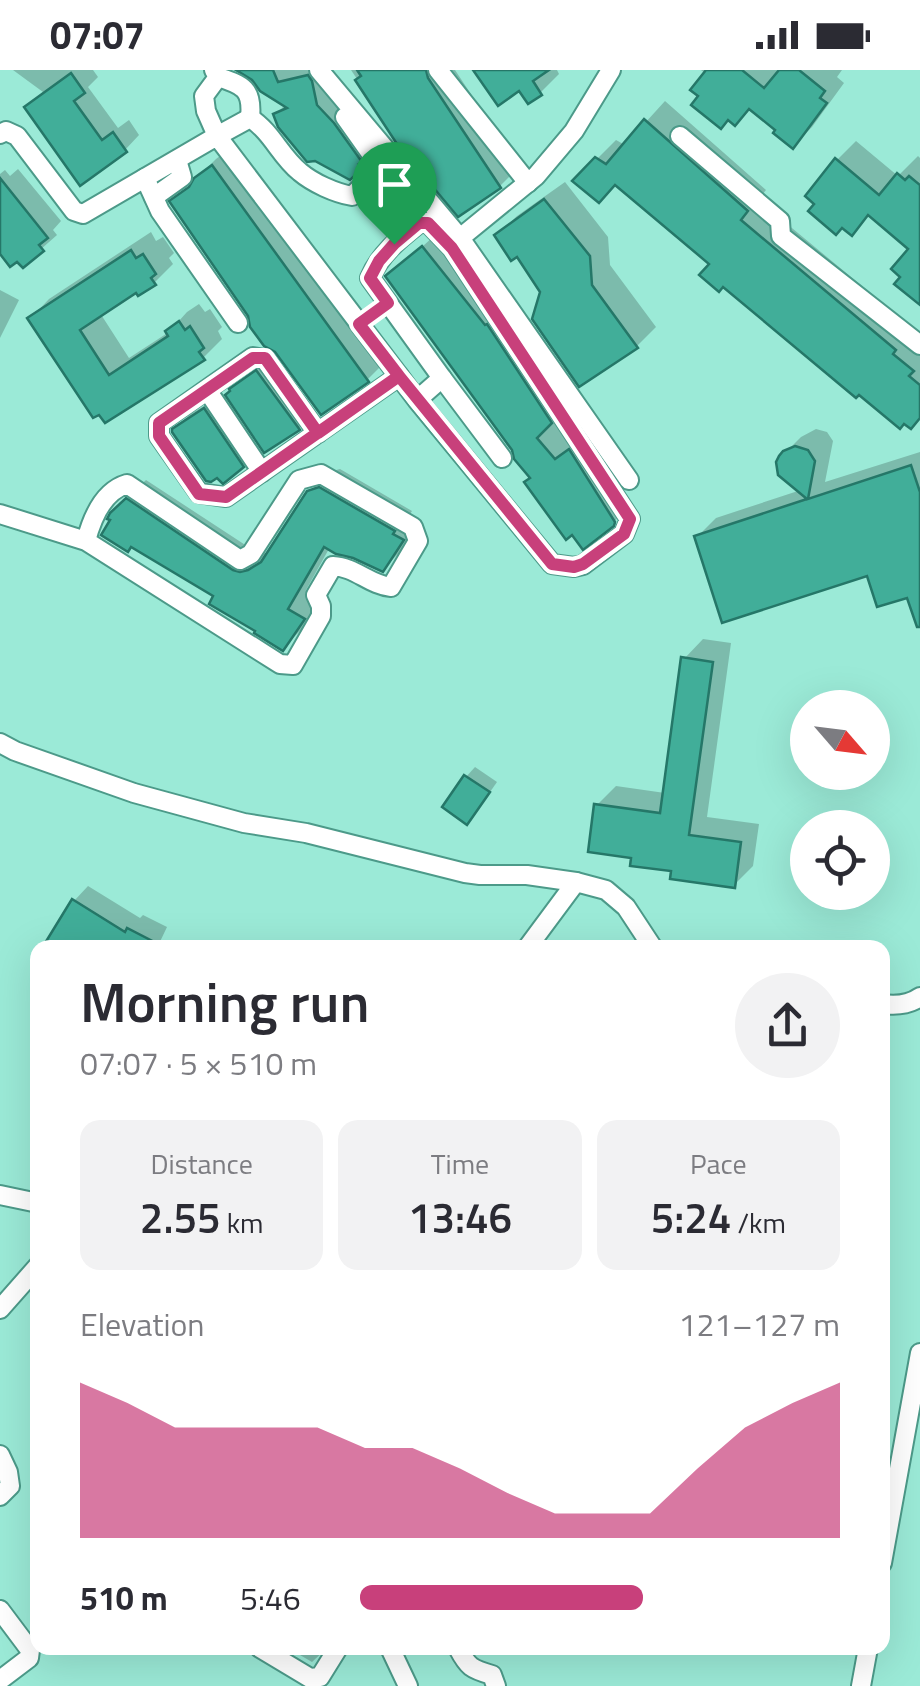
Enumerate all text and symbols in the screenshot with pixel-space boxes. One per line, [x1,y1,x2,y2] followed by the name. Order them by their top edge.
[50,6,145,64] text: 07:07
[352,142,437,245] pin
[367,157,422,212] icon: arrive
[790,690,890,790] north arrow
[790,690,890,910] map controls
[790,810,890,910] button: locate
[80,960,369,1043] text: Morning run
[735,973,840,1078] button: share
[80,1039,317,1087] text: 07:07 · 5 × 510 m
[151,1142,253,1185] text: Distance
[431,1142,489,1185] text: Time
[690,1142,747,1185] text: Pace
[140,1185,220,1249] text: 2.55
[408,1185,512,1249] text: 13:46
[651,1185,731,1249] text: 5:24
[220,1201,263,1244] text: km
[731,1201,786,1244] text: /km
[80,1300,204,1348] text: Elevation
[678,1300,840,1348] text: 121–127 m
[80,1574,168,1622] text: 510 m
[240,1574,301,1622] text: 5:46

